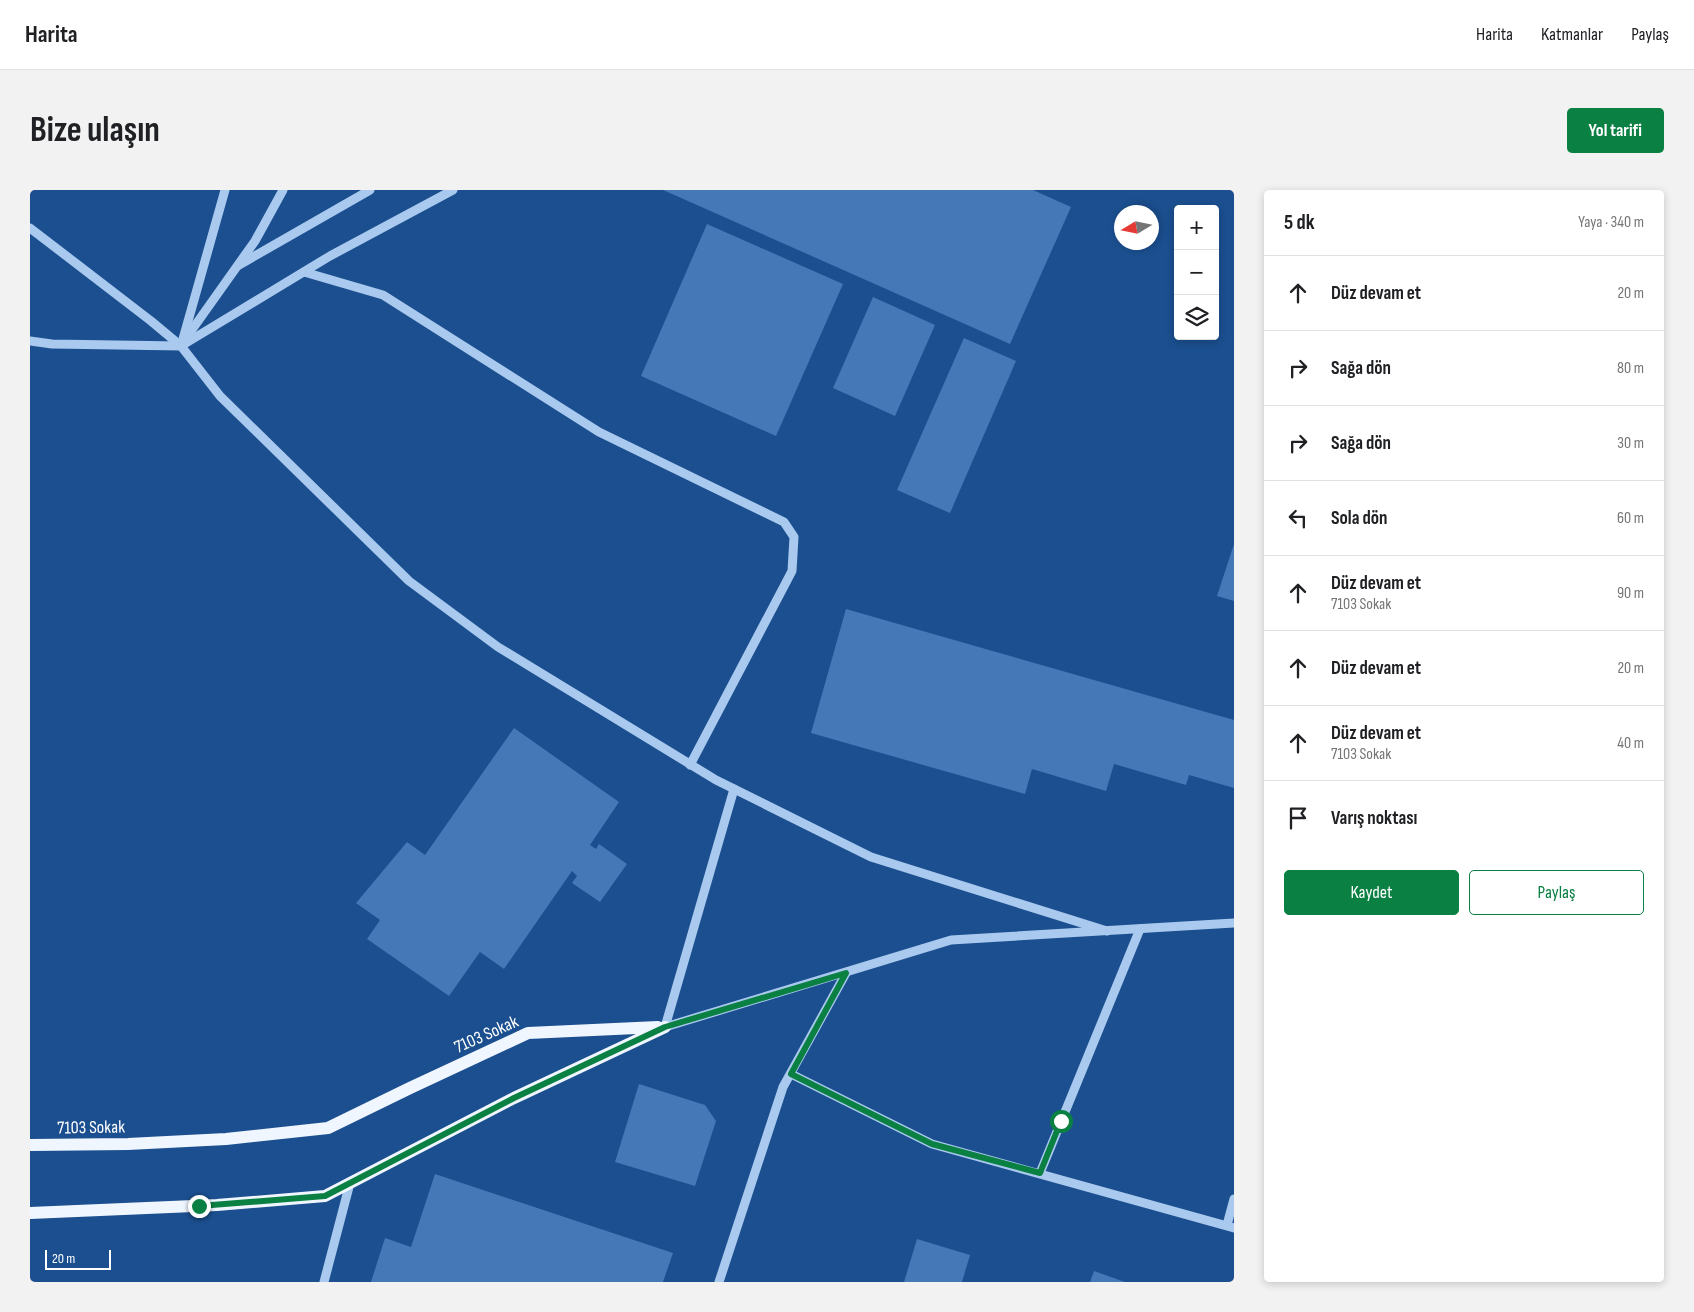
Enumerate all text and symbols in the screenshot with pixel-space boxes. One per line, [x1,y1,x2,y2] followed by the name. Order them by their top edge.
[25,20,78,49] text: Harita
[1476,24,1513,45] text: Harita
[1541,24,1603,45] text: Katmanlar
[1631,24,1669,45] text: Paylaş
[1567,108,1664,153] button: Yol tarifi
[30,109,160,152] text: Bize ulaşın
[1114,205,1159,250] north arrow
[1174,205,1219,340] map controls
[1174,205,1219,250] button: +
[1284,210,1315,235] text: 5 dk
[1578,213,1644,232] text: Yaya · 340 m
[1174,250,1219,295] button: −
[1284,279,1312,307] icon: ahead
[1331,282,1421,305] text: Düz devam et
[1617,284,1644,303] text: 20 m
[1174,295,1219,340] button: layers
[1284,354,1312,382] icon: right
[1331,357,1391,380] text: Sağa dön
[1617,359,1644,378] text: 80 m
[1284,429,1312,457] icon: right
[1331,432,1391,455] text: Sağa dön
[1617,434,1644,453] text: 30 m
[1284,504,1312,532] icon: left
[1331,507,1387,530] text: Sola dön
[1617,509,1644,528] text: 60 m
[1331,572,1421,595] text: Düz devam et
[1284,579,1312,607] icon: ahead
[1617,584,1644,603] text: 90 m
[1331,595,1391,614] text: 7103 Sokak
[1284,654,1312,682] icon: ahead
[1331,657,1421,680] text: Düz devam et
[1617,659,1644,678] text: 20 m
[1331,722,1421,745] text: Düz devam et
[1284,729,1312,757] icon: ahead
[1617,734,1644,753] text: 40 m
[1331,745,1391,764] text: 7103 Sokak
[1284,804,1312,832] icon: arrive
[1331,807,1417,830] text: Varış noktası
[1284,870,1459,915] button: Kaydet
[1469,870,1644,915] button: Paylaş
[451,1011,522,1058] street label: 7103 Sokak
[1050,1110,1073,1133] route start
[57,1116,125,1139] street label: 7103 Sokak
[188,1195,211,1218] route end
[45,1247,111,1270] scale bar
[52,1250,75,1267] text: 20 m

